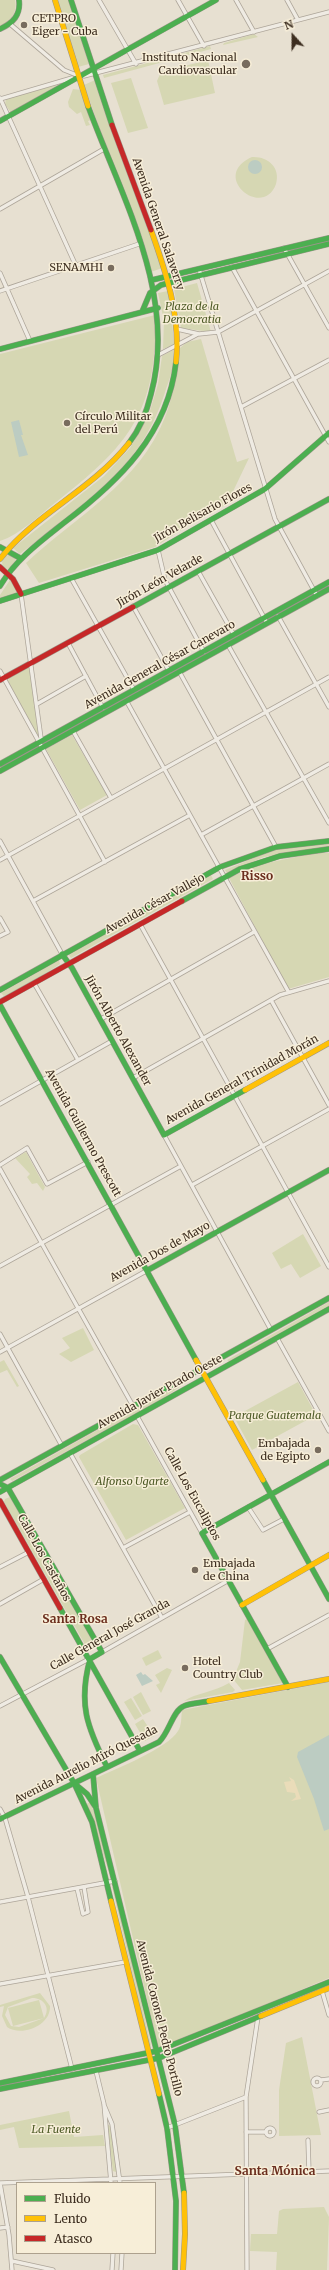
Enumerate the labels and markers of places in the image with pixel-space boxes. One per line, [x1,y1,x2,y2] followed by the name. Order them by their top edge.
[32,12,98,38] place label: CETPRO Eiger - Cuba
[19,20,29,30] marker: CETPRO Eiger - Cuba
[142,51,237,77] place label: Instituto Nacional Cardiovascular
[240,58,252,70] marker: Instituto Nacional Cardiovascular
[49,261,103,275] place label: SENAMHI
[106,263,116,273] marker: SENAMHI
[75,410,152,436] place label: Círculo Militar del Perú
[62,418,72,428] marker: Círculo Militar del Perú
[258,1437,310,1463] place label: Embajada de Egipto
[313,1445,323,1455] marker: Embajada de Egipto
[203,1557,255,1583] place label: Embajada de China
[190,1565,200,1575] marker: Embajada de China
[193,1655,263,1681] place label: Hotel Country Club
[180,1663,190,1673] marker: Hotel Country Club

